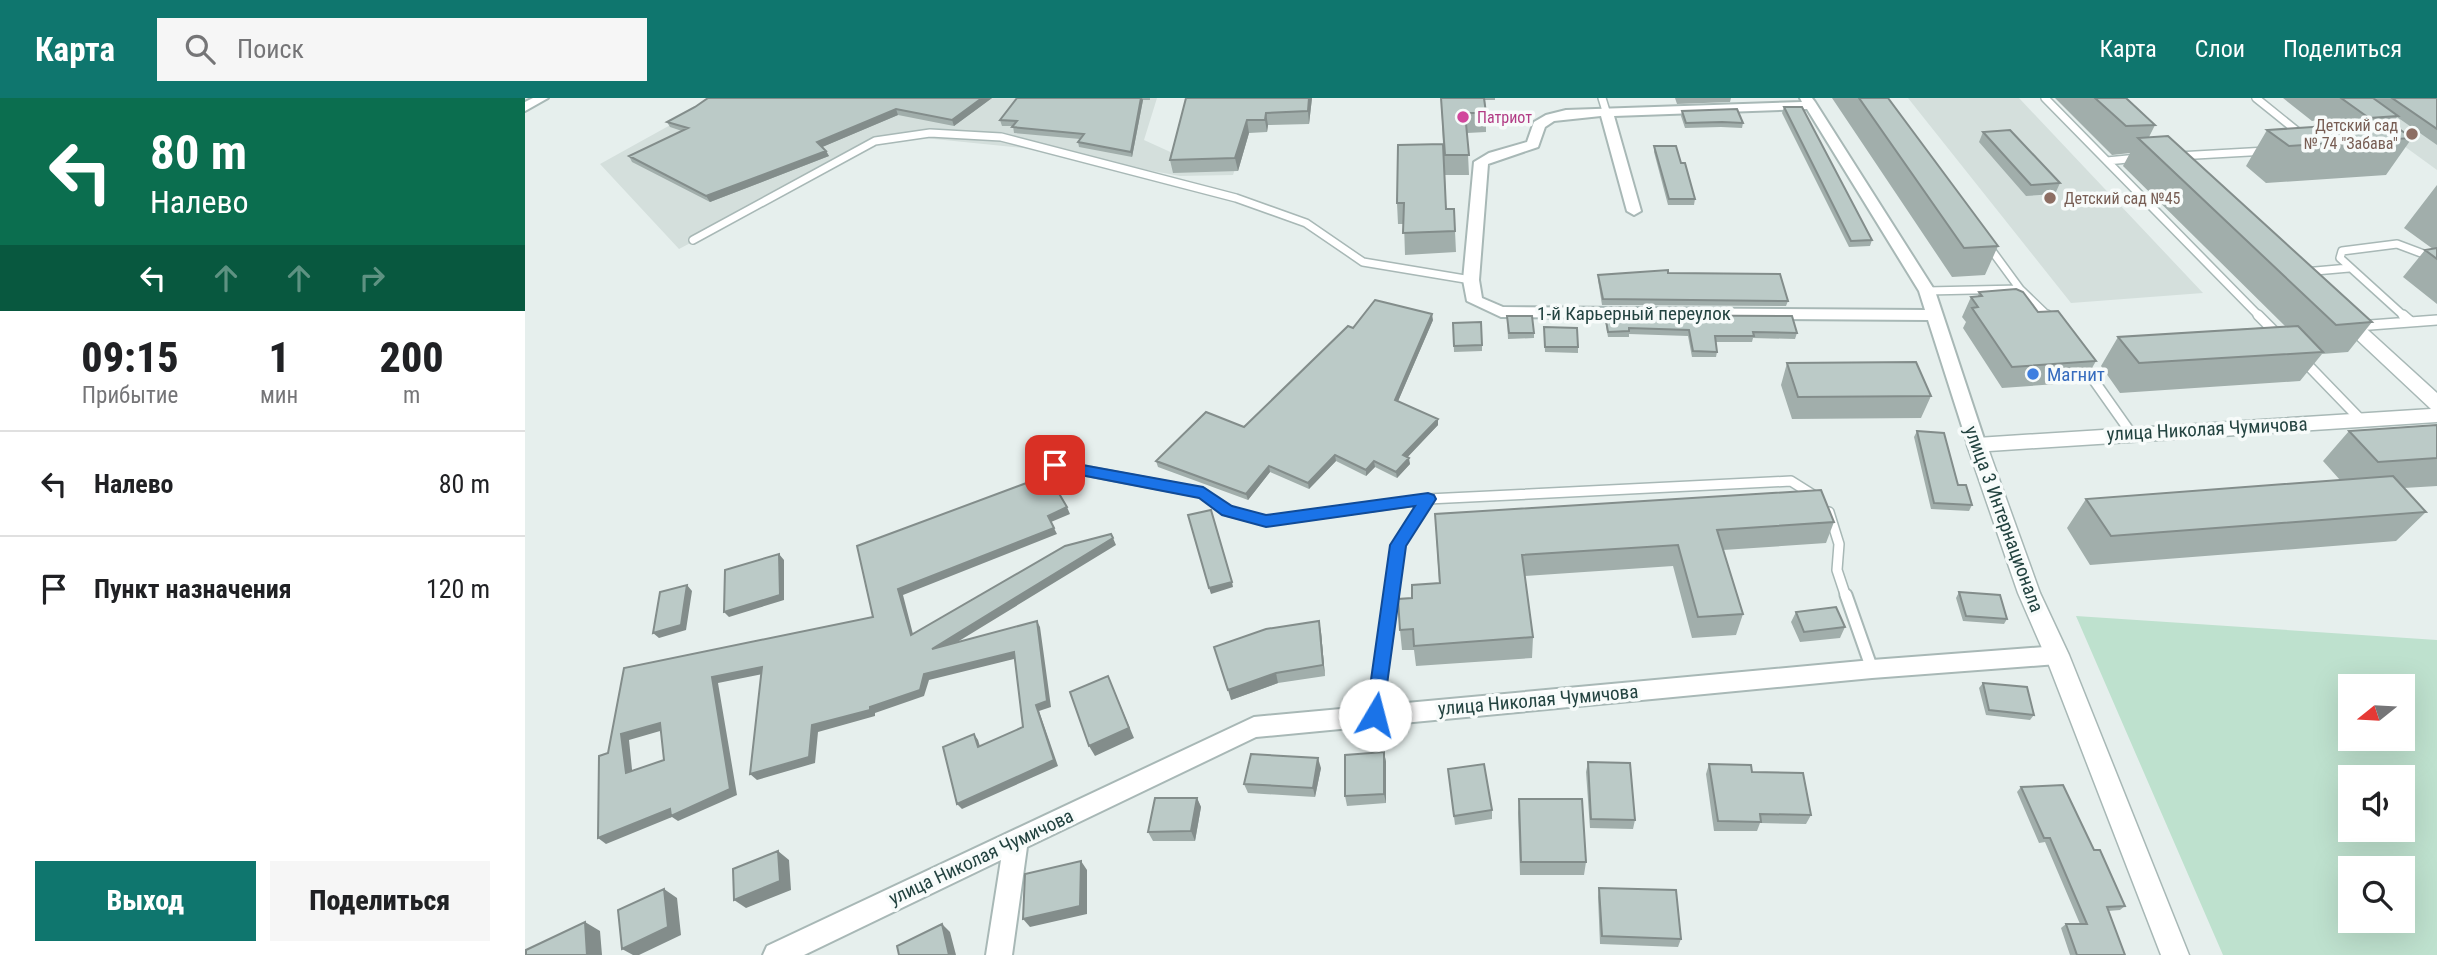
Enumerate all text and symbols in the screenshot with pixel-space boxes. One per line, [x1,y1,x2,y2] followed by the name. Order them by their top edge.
[157,18,647,81] search box
[35,30,115,69] text: Карта
[181,30,219,68] icon: search
[237,34,304,64] text: Поиск
[2099,35,2157,63] text: Карта
[2195,35,2245,63] text: Слои
[2283,35,2402,63] text: Поделиться
[1477,108,1532,127] place label: Патриот
[1455,109,1471,125] marker: Патриот
[2304,116,2398,153] place label: Детский сад № 74 "Забава"
[150,124,247,181] text: 80 m
[35,126,126,217] icon: left
[2404,126,2420,142] marker: Детский сад № 74 "Забава"
[150,183,249,221] text: Налево
[2064,189,2181,208] place label: Детский сад №45
[2042,190,2058,206] marker: Детский сад №45
[134,259,172,297] icon: left
[207,259,245,297] icon: ahead
[280,259,318,297] icon: ahead
[353,259,391,297] icon: right
[1537,302,1731,325] street label: 1-й Карьерный переулок
[81,333,179,382] text: 09:15
[268,333,290,382] text: 1
[380,333,444,382] text: 200
[2047,363,2105,386] place label: Магнит
[2025,366,2041,382] marker: Магнит
[82,382,178,409] text: Прибытие
[260,382,298,409] text: мин
[403,382,420,409] text: m
[2106,412,2308,446] street label: улица Николая Чумичова
[1960,423,2048,615] street label: улица 3 Интернационала
[1025,435,1085,495] pin
[1036,446,1074,484] icon: arrive
[35,465,73,503] icon: left
[94,469,174,499] text: Налево
[439,469,490,499] text: 80 m
[35,570,73,608] icon: arrive
[94,574,292,604] text: Пункт назначения
[426,574,490,604] text: 120 m
[2338,674,2415,751] north arrow
[2338,674,2415,933] map controls
[1338,678,1412,752] position arrow
[1437,680,1639,720] street label: улица Николая Чумичова
[2338,765,2415,842] button: sound
[885,804,1077,910] street label: улица Николая Чумичова
[2338,856,2415,933] button: search
[35,861,256,941] button: Выход
[270,861,490,941] button: Поделиться

